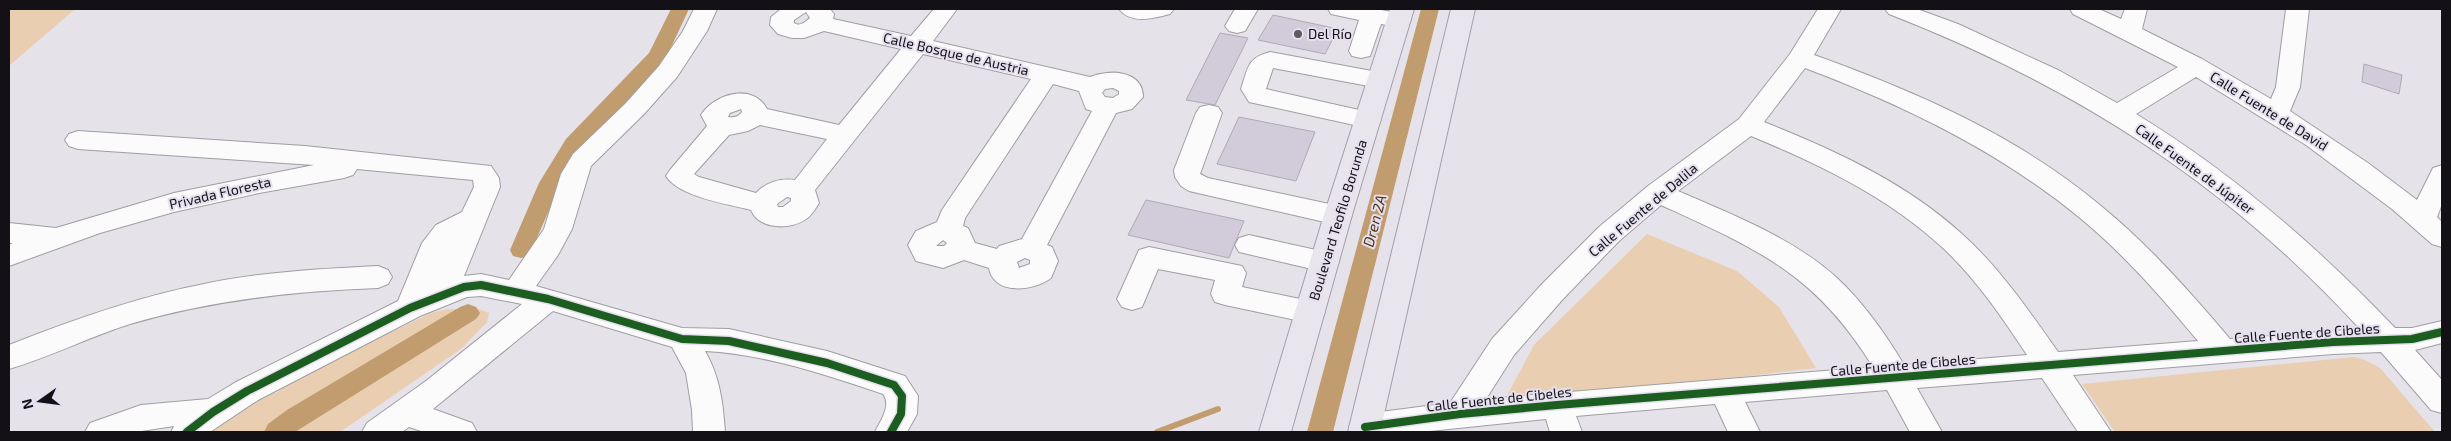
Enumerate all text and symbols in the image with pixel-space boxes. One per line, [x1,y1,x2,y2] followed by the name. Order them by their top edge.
[1308,25,1352,42] place label: Del Río
[882,28,1031,79] street label: Calle Bosque de Austria
[1292,28,1304,40] marker: Del Río
[2207,67,2331,154] street label: Calle Fuente de David
[2133,120,2258,218] street label: Calle Fuente de Júpiter
[1305,137,1370,302] street label: Boulevard Teofilo Borunda
[1585,159,1700,260] street label: Calle Fuente de Dalila
[167,173,272,212] street label: Privada Floresta
[1358,193,1390,249] water label: Dren 2A
[2234,319,2380,346] street label: Calle Fuente de Cibeles
[1830,350,1976,379] street label: Calle Fuente de Cibeles
[15,376,65,426] north arrow
[1425,382,1572,415] street label: Calle Fuente de Cibeles
[17,397,36,411] text: N

